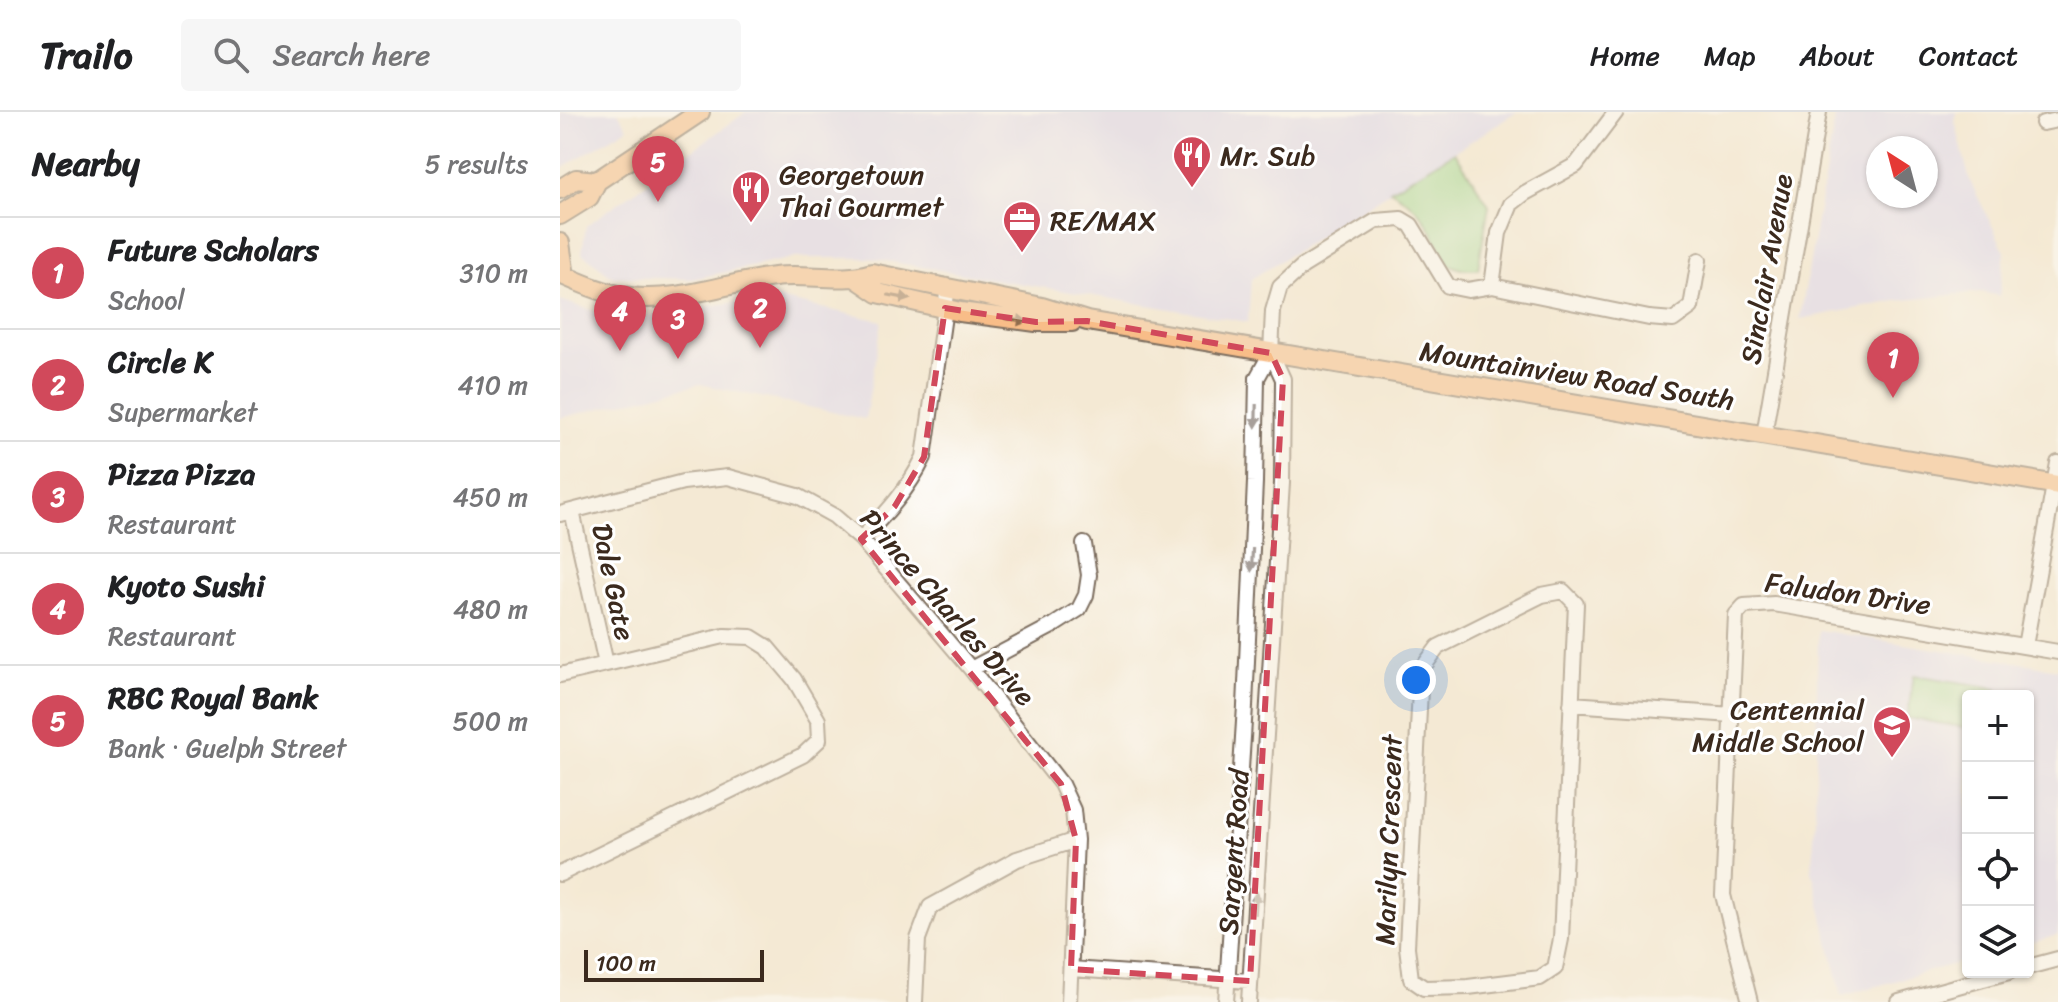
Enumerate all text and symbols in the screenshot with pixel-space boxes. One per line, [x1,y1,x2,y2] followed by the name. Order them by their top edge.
[181,19,741,91] search box
[40,22,133,89] text: Trailo
[273,28,431,82] text: Search here
[1590,31,1660,80] text: Home
[1704,31,1755,80] text: Map
[1799,31,1875,80] text: About
[1919,31,2018,80] text: Contact
[209,33,253,77] icon: search
[1220,131,1315,180] place label: Mr. Sub
[32,134,140,194] text: Nearby
[1171,134,1213,189] restaurant icon: Mr. Sub
[632,136,684,202] pin: 5
[1866,136,1938,208] north arrow
[425,141,528,187] text: 5 results
[779,150,945,231] place label: Georgetown Thai Gourmet
[730,169,772,224] restaurant icon: Georgetown Thai Gourmet
[1726,170,1807,368] street label: Sinclair Avenue
[1050,196,1156,245] place label: RE/MAX
[1001,199,1043,254] office icon: RE/MAX
[108,223,319,277] text: Future Scholars
[52,250,64,296] text: 1
[459,250,528,296] text: 310 m
[108,277,185,323] text: School
[734,282,786,348] pin: 2
[594,285,646,351] pin: 4
[886,292,911,304] one-way arrow
[652,293,704,359] pin: 3
[1003,314,1028,327] one-way arrow
[1416,326,1738,425] street label: Mountainview Road South
[1867,332,1919,398] pin: 1
[108,335,212,389] text: Circle K
[50,362,66,408] text: 2
[457,362,528,408] text: 410 m
[108,389,257,435] text: Supermarket
[1250,404,1262,429] one-way arrow
[108,447,255,501] text: Pizza Pizza
[51,474,65,520] text: 3
[453,474,528,520] text: 450 m
[847,497,1048,718] street label: Prince Charles Drive
[108,501,237,547] text: Restaurant
[577,519,650,645] street label: Dale Gate
[1245,548,1258,573] one-way arrow
[1762,558,1934,629] street label: Faludon Drive
[108,559,264,613] text: Kyoto Sushi
[50,586,66,632] text: 4
[453,586,528,632] text: 480 m
[108,613,237,659] text: Restaurant
[1396,660,1436,700] your location
[108,671,318,725] text: RBC Royal Bank
[1692,685,1865,766] place label: Centennial Middle School
[1962,690,2034,978] map controls
[1962,690,2034,762] button: +
[50,698,66,744] text: 5
[453,698,528,744] text: 500 m
[1871,704,1913,759] school or university icon: Centennial Middle School
[108,725,346,771] text: Bank · Guelph Street
[1360,732,1417,946] street label: Marilyn Crescent
[1962,762,2034,834] button: −
[1203,765,1264,937] street label: Sargent Road
[1962,834,2034,906] button: locate
[1249,890,1262,915] one-way arrow
[1962,906,2034,978] button: layers
[596,944,656,983] text: 100 m
[584,946,764,982] scale bar

